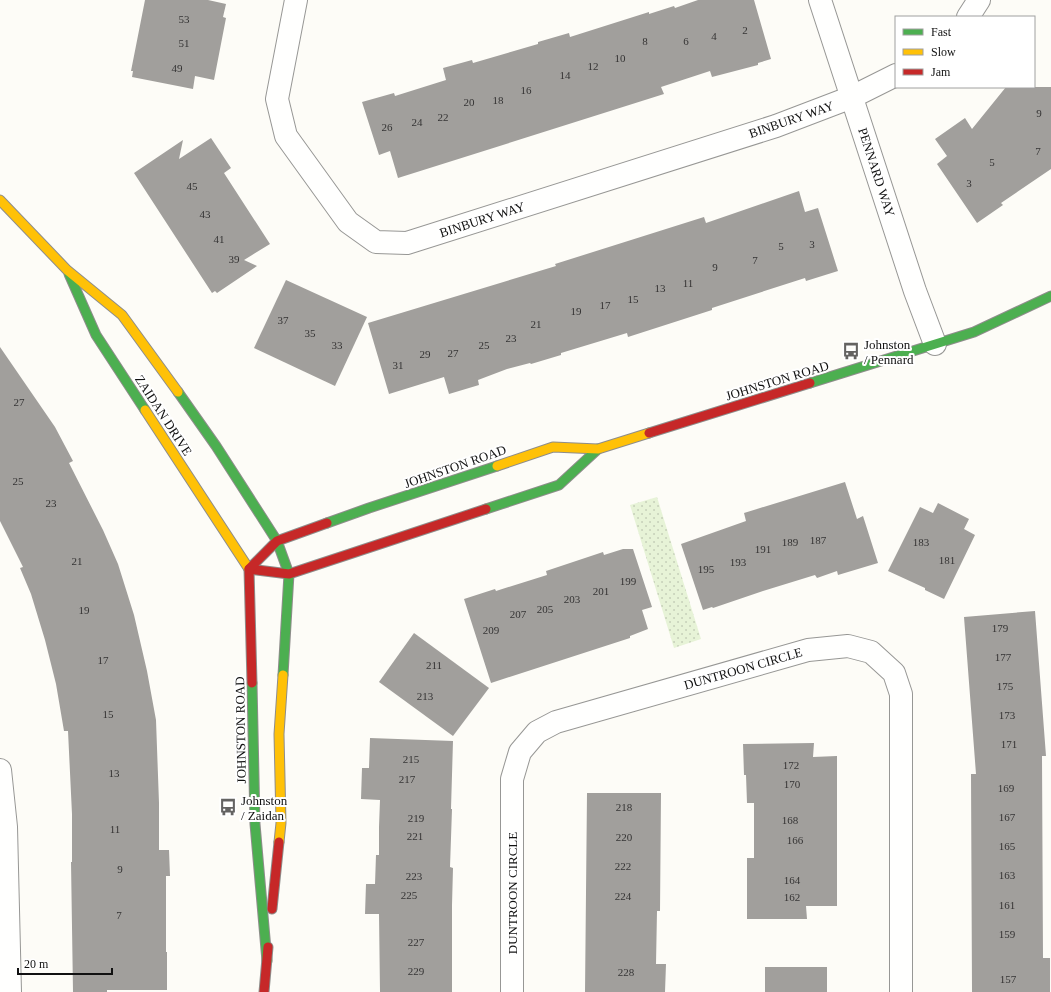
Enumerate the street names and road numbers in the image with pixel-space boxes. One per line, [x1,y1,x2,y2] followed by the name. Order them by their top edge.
[747,98,836,141] street label: BINBURY WAY
[855,126,898,219] street label: PENNARD WAY
[438,198,527,240] street label: BINBURY WAY
[724,358,831,403] street label: JOHNSTON ROAD
[132,372,195,458] street label: ZAIDAN DRIVE
[402,442,508,491] street label: JOHNSTON ROAD
[682,644,804,693] street label: DUNTROON CIRCLE
[232,676,249,784] street label: JOHNSTON ROAD
[505,832,520,954] street label: DUNTROON CIRCLE

